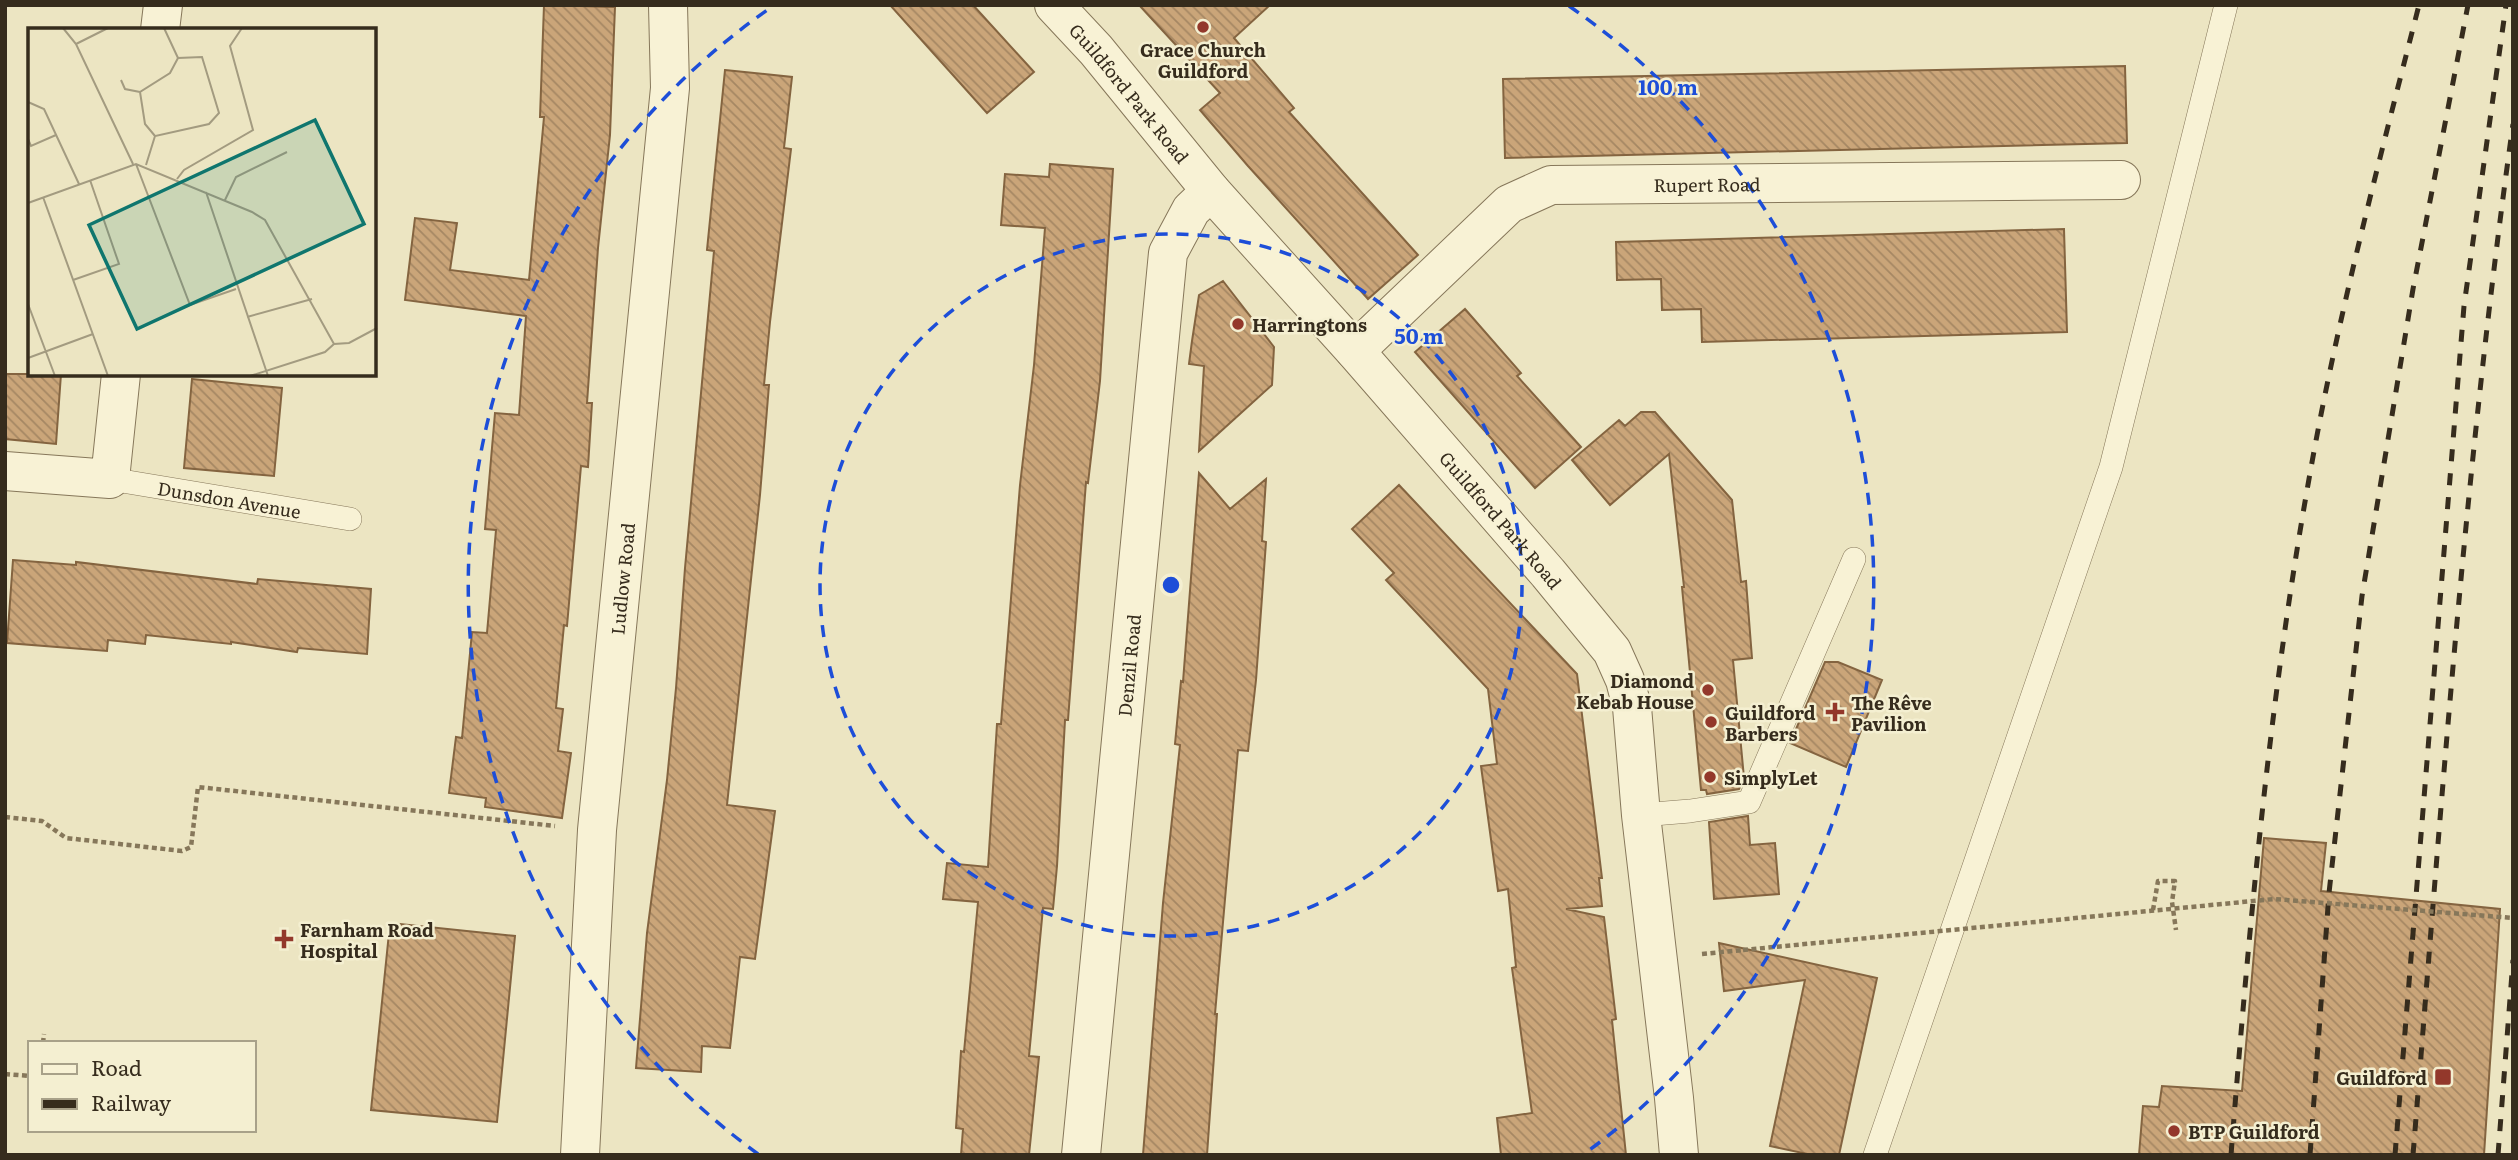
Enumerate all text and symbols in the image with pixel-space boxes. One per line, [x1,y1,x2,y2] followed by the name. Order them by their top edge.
[1064,17,1196,168] street label: Guildford Park Road
[1195,19,1211,35] marker: Grace Church Guildford
[28,28,376,376] inset map
[1140,36,1266,84] place label: Grace Church Guildford
[1638,70,1698,101] text: 100 m
[1653,170,1761,198] street label: Rupert Road
[1252,311,1367,338] place label: Harringtons
[1230,316,1246,332] marker: Harringtons
[1394,319,1444,350] text: 50 m
[1434,445,1569,594] street label: Guildford Park Road
[156,474,303,524] street label: Dunsdon Avenue
[603,521,641,636] street label: Ludlow Road
[1159,573,1183,597] centre of rings
[1110,613,1147,718] street label: Denzil Road
[1576,667,1694,715] place label: Diamond Kebab House
[1700,682,1716,698] marker: Diamond Kebab House
[1851,689,1932,737] place label: The Rêve Pavilion
[1725,699,1816,747] place label: Guildford Barbers
[1825,702,1845,722] marker: The Rêve Pavilion
[1703,714,1719,730] marker: Guildford Barbers
[1724,764,1818,791] place label: SimplyLet
[1702,769,1718,785] marker: SimplyLet
[300,916,434,964] place label: Farnham Road Hospital
[274,929,294,949] marker: Farnham Road Hospital
[28,1041,256,1132] legend
[91,1051,142,1082] text: Road
[2336,1064,2427,1091] place label: Guildford
[2433,1067,2453,1087] marker: Guildford
[91,1086,172,1117] text: Railway
[2188,1118,2320,1145] place label: BTP Guildford
[2166,1123,2182,1139] marker: BTP Guildford

